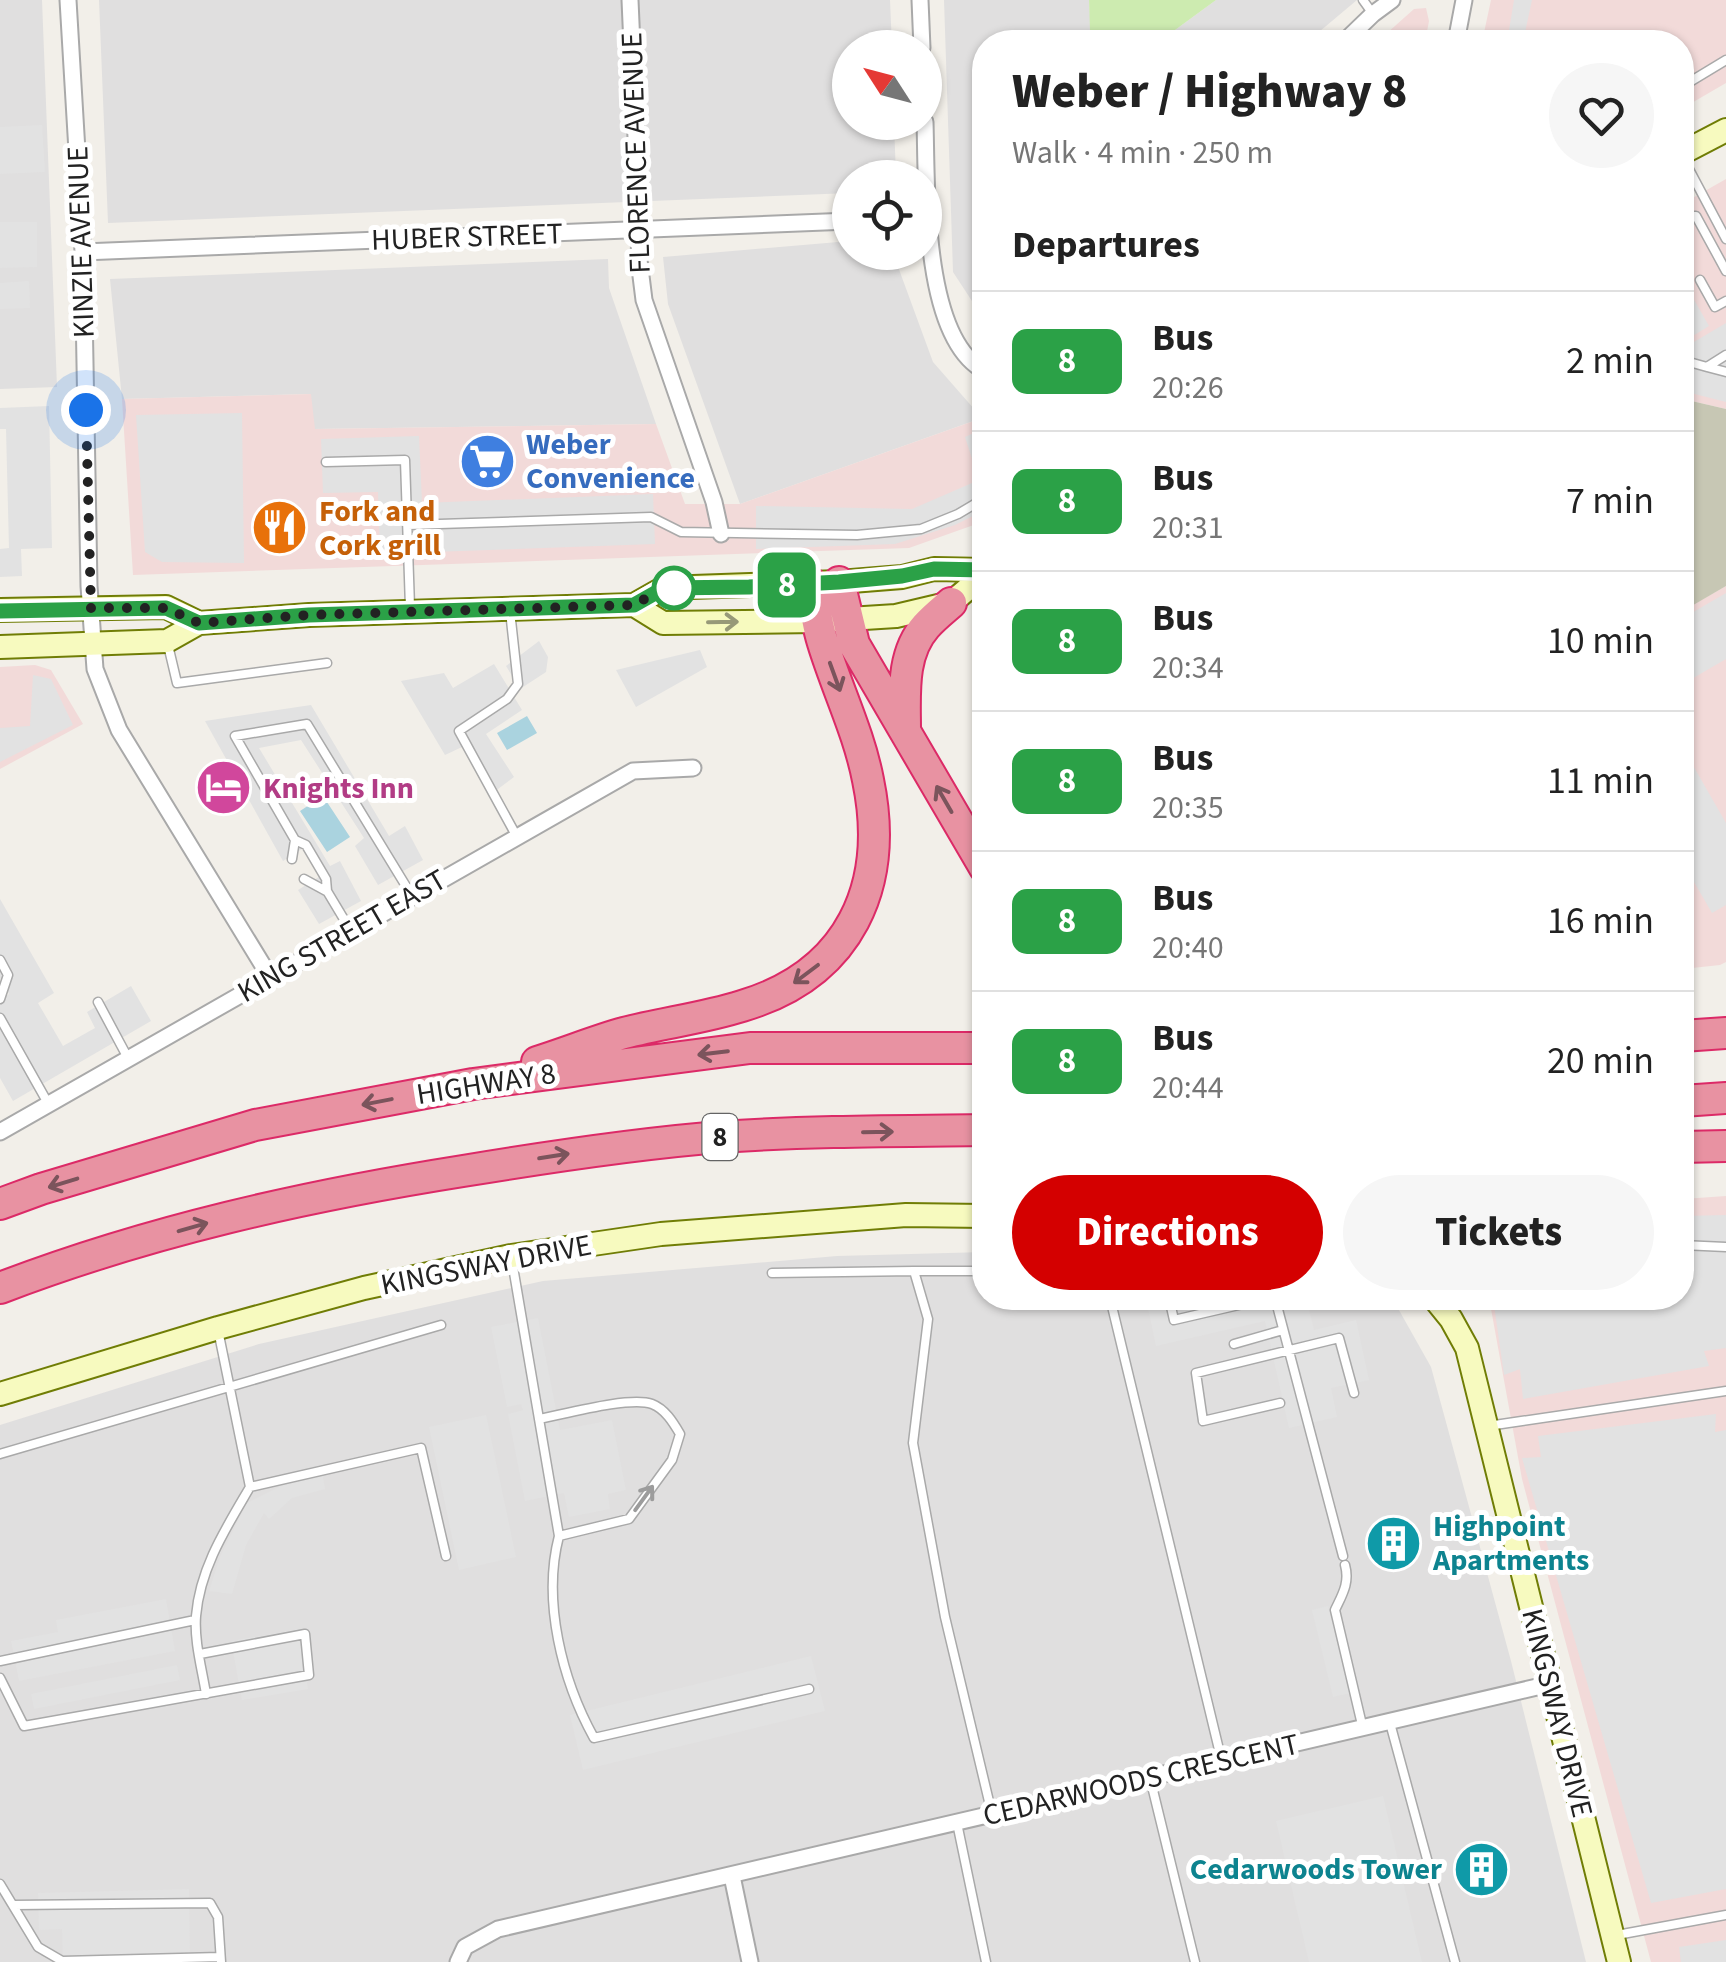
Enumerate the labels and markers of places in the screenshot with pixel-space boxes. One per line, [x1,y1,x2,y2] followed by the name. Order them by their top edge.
[526,423,695,500] place label: Weber Convenience
[457,431,517,491] supermarket icon: Weber Convenience
[319,490,441,567] place label: Fork and Cork grill
[250,498,310,558] restaurant icon: Fork and Cork grill
[653,567,695,609] unlabelled marker
[194,758,254,818] hotel icon: Knights Inn
[263,767,414,810] place label: Knights Inn
[1432,1505,1589,1582] place label: Highpoint Apartments
[1364,1513,1424,1573] building icon: Highpoint Apartments
[1451,1839,1511,1899] building icon: Cedarwoods Tower
[1190,1848,1442,1891] place label: Cedarwoods Tower

